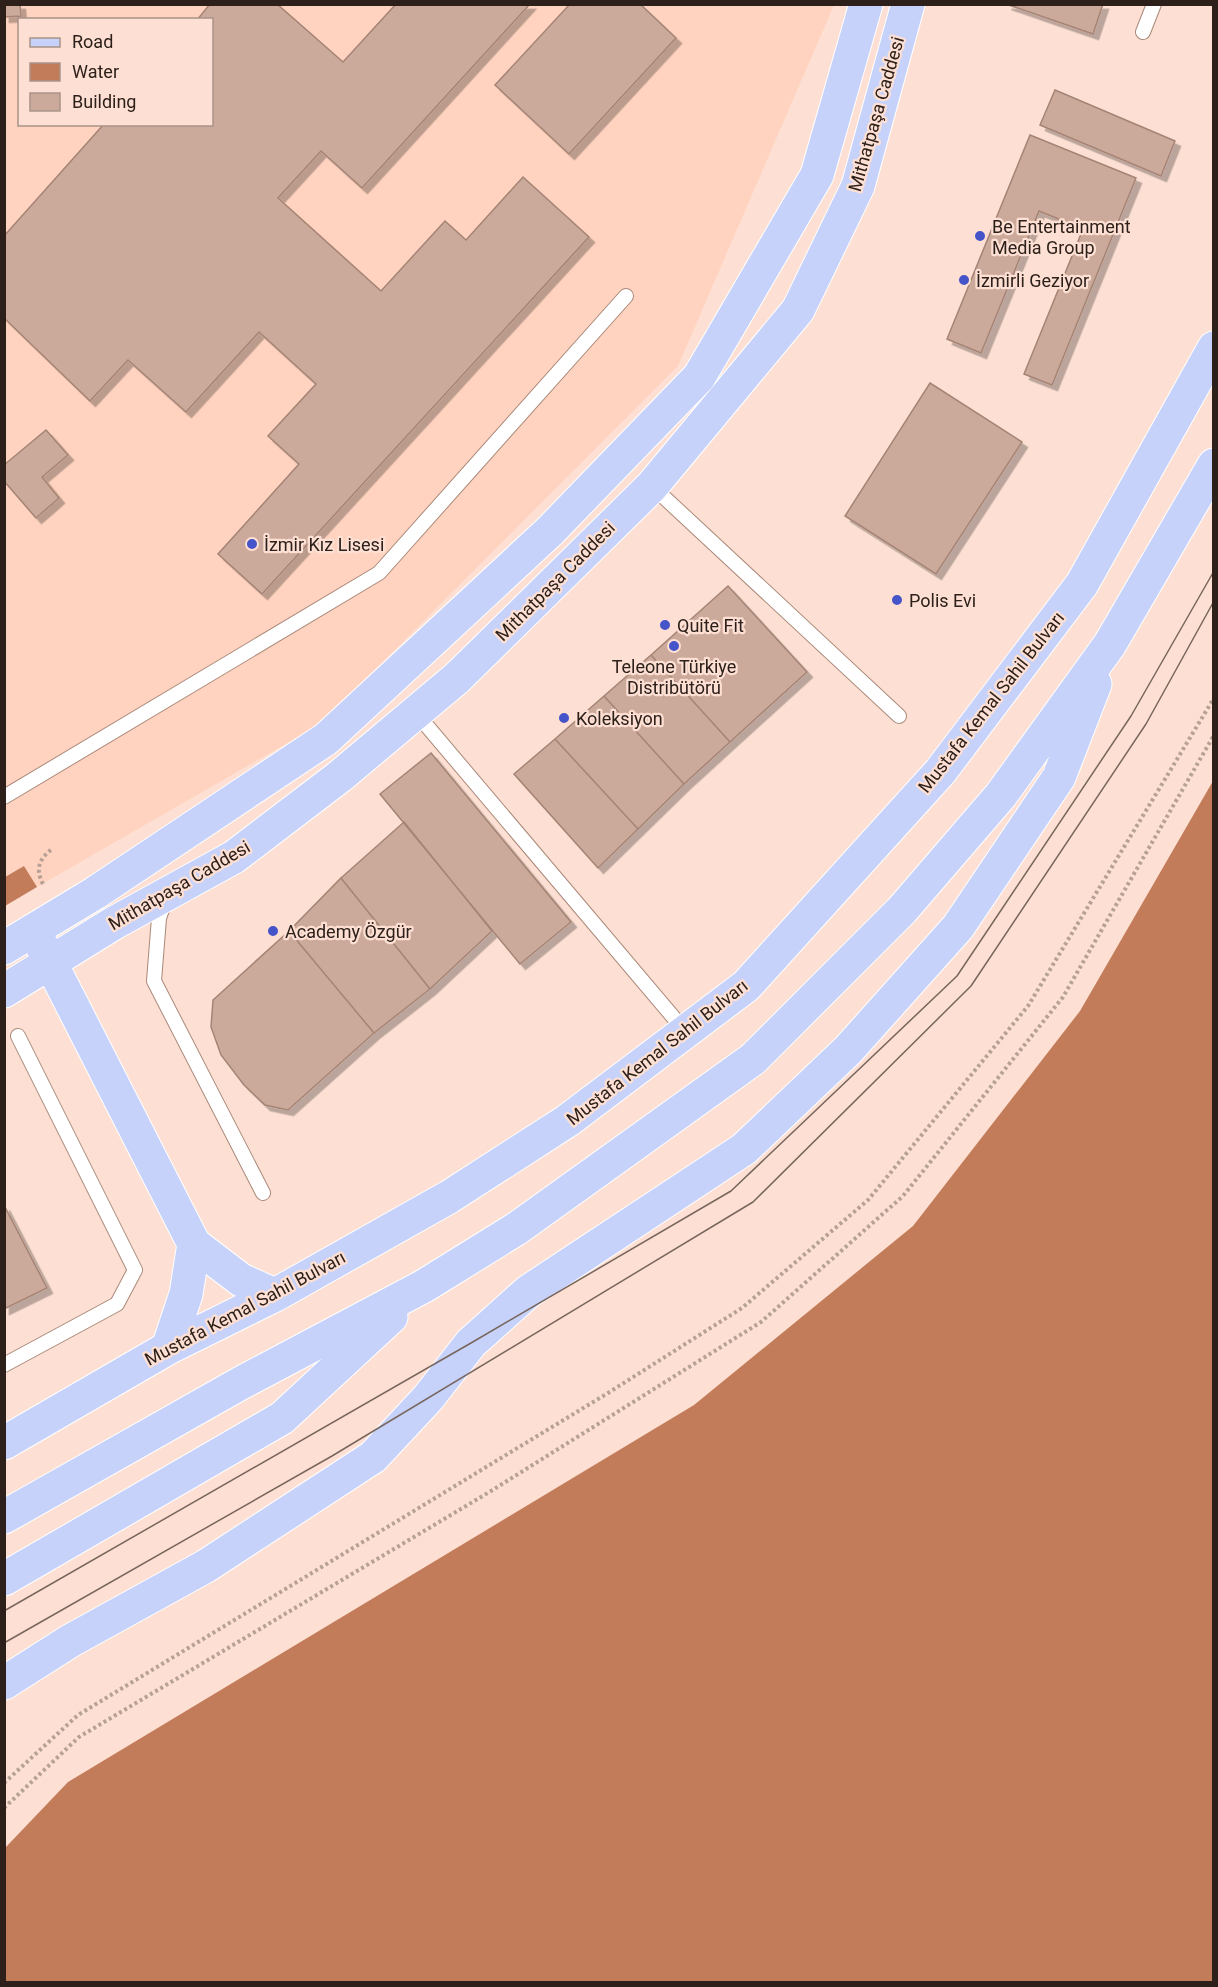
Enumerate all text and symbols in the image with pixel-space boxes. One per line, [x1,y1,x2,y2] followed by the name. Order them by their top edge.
[18,18,213,126] legend
[72,31,113,52] text: Road
[844,34,908,194] street label: Mithatpaşa Caddesi
[72,61,119,82] text: Water
[72,91,136,112] text: Building
[992,216,1131,258] place label: Be Entertainment Media Group
[973,229,987,243] marker: Be Entertainment Media Group
[976,270,1089,291] place label: İzmirli Geziyor
[957,273,971,287] marker: İzmirli Geziyor
[491,517,619,645] street label: Mithatpaşa Caddesi
[264,534,384,555] place label: İzmir Kız Lisesi
[245,537,259,551] marker: İzmir Kız Lisesi
[909,590,976,611] place label: Polis Evi
[890,593,904,607] marker: Polis Evi
[914,607,1068,797] street label: Mustafa Kemal Sahil Bulvarı
[677,615,744,636] place label: Quite Fit
[658,618,672,632] marker: Quite Fit
[667,639,681,653] marker: Teleone Türkiye Distribütörü
[612,656,736,698] place label: Teleone Türkiye Distribütörü
[576,708,663,729] place label: Koleksiyon
[557,711,571,725] marker: Koleksiyon
[104,836,254,934] street label: Mithatpaşa Caddesi
[285,921,412,942] place label: Academy Özgür
[266,924,280,938] marker: Academy Özgür
[562,975,752,1129] street label: Mustafa Kemal Sahil Bulvarı
[141,1246,349,1370] street label: Mustafa Kemal Sahil Bulvarı

